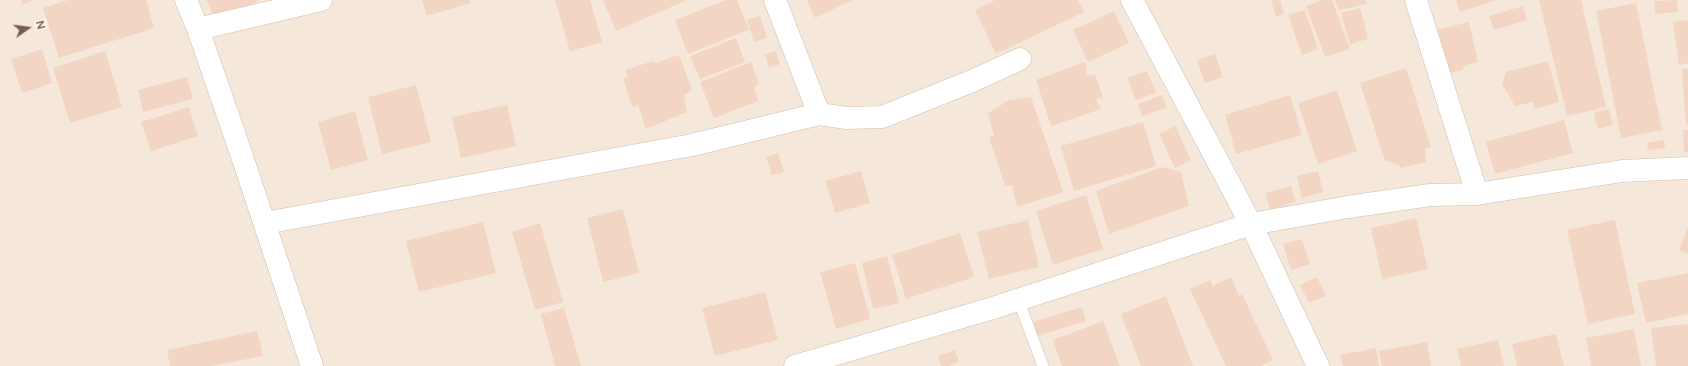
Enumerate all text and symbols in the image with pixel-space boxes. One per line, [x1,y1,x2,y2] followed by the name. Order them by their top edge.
[8,8,48,48] north arrow
[33,19,47,31] text: N

